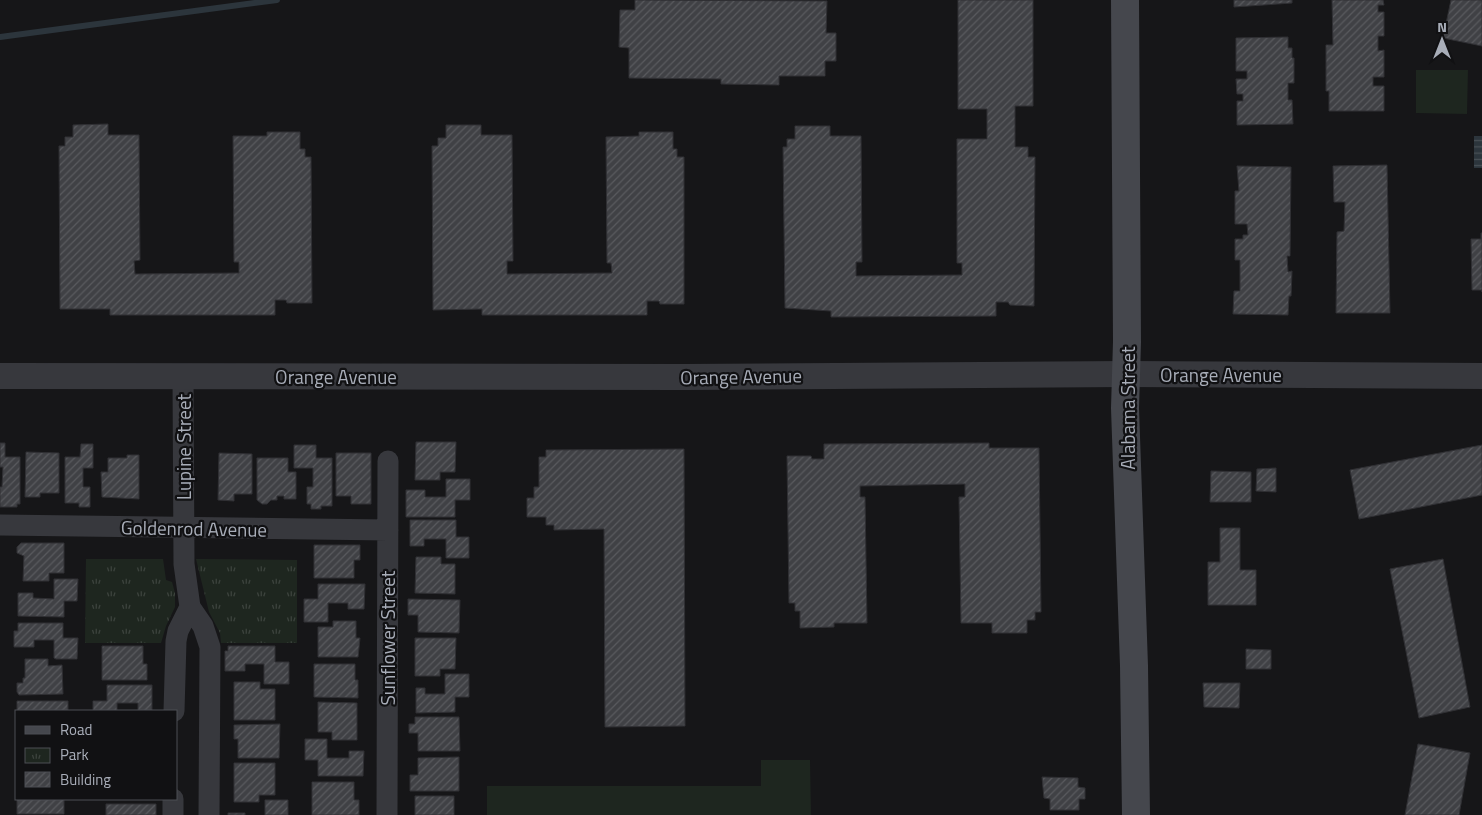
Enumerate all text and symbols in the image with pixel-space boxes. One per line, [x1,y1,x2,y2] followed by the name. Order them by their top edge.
[1417,15,1467,65] north arrow
[1437,16,1447,37] text: N
[1113,346,1142,470] street label: Alabama Street
[680,360,802,392] street label: Orange Avenue
[1160,360,1282,389] street label: Orange Avenue
[275,362,397,391] street label: Orange Avenue
[169,394,198,500] street label: Lupine Street
[121,512,267,544] street label: Goldenrod Avenue
[373,570,402,705] street label: Sunflower Street
[15,710,178,800] legend
[60,718,92,741] text: Road
[60,743,89,766] text: Park
[60,768,111,791] text: Building

